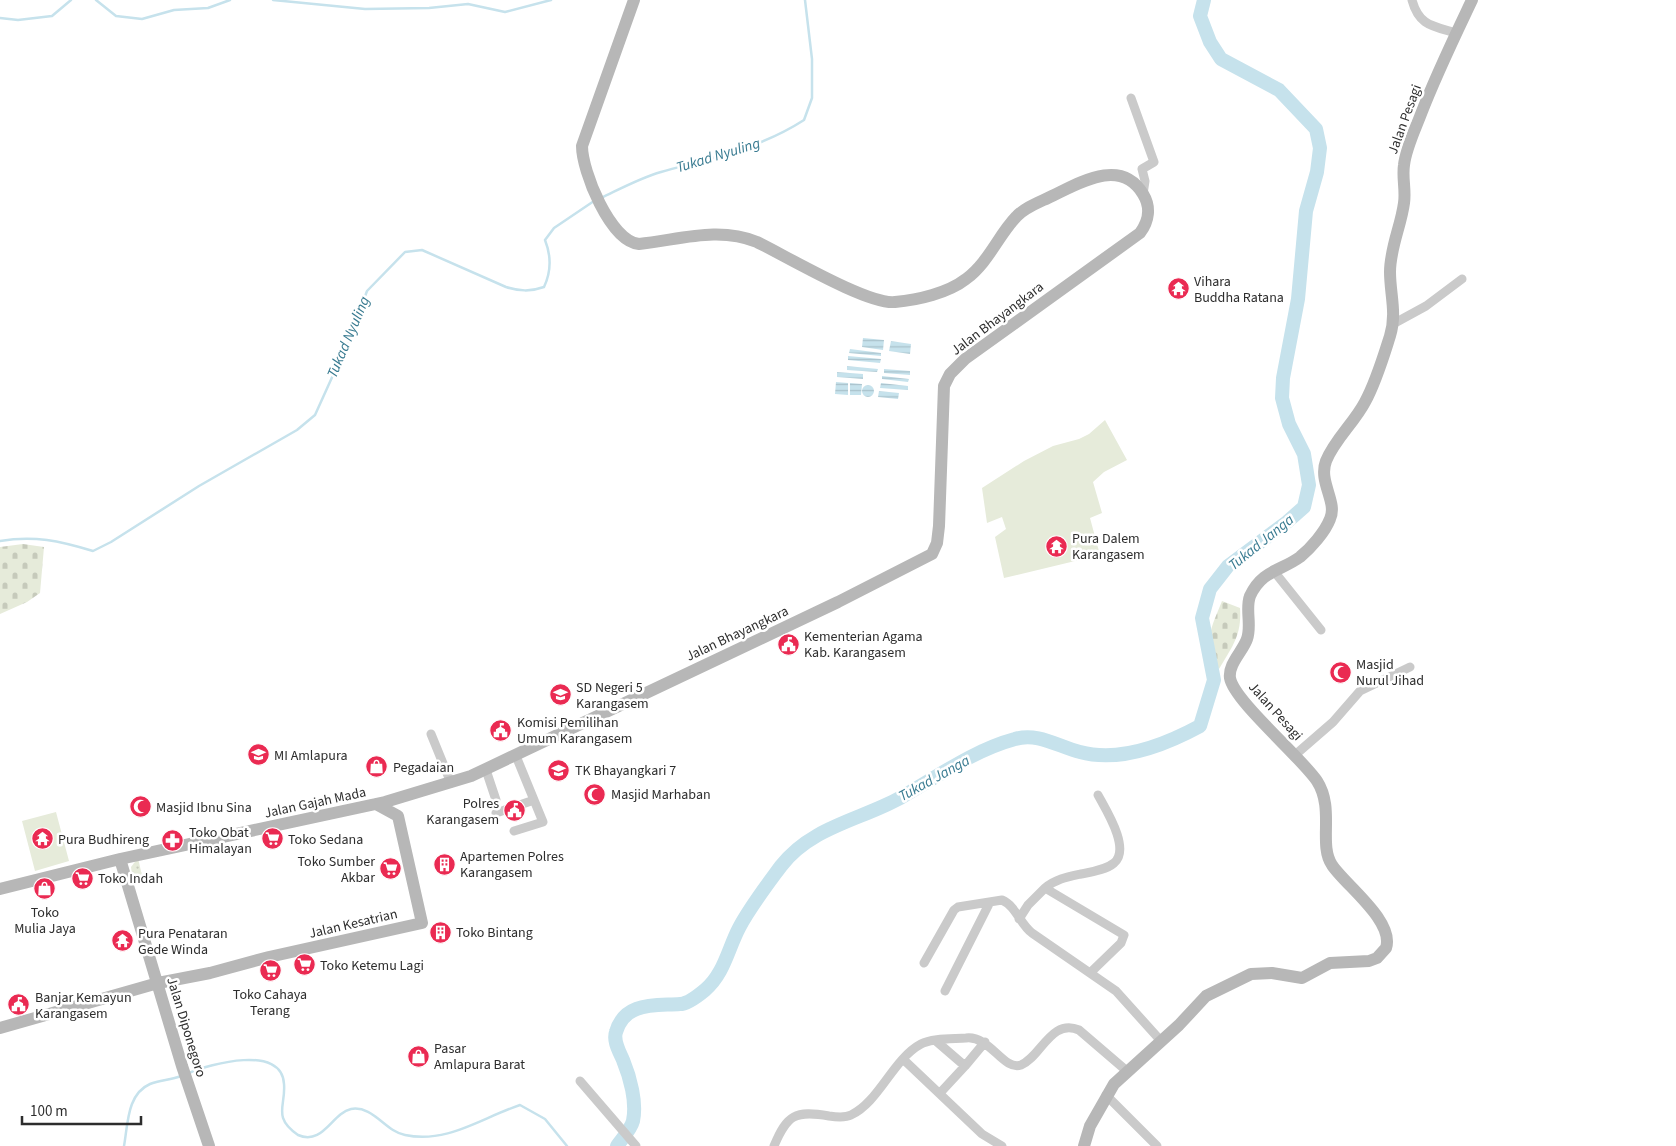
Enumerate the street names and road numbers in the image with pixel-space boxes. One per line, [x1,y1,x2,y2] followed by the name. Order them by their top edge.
[1383,82,1427,157] street label: Jalan Pesagi
[947,277,1048,360] street label: Jalan Bhayangkara
[683,601,792,666] street label: Jalan Bhayangkara
[1243,678,1307,745] street label: Jalan Pesagi
[262,782,368,824] street label: Jalan Gajah Mada
[307,904,399,944] street label: Jalan Kesatrian
[161,975,211,1080] street label: Jalan Diponegoro

